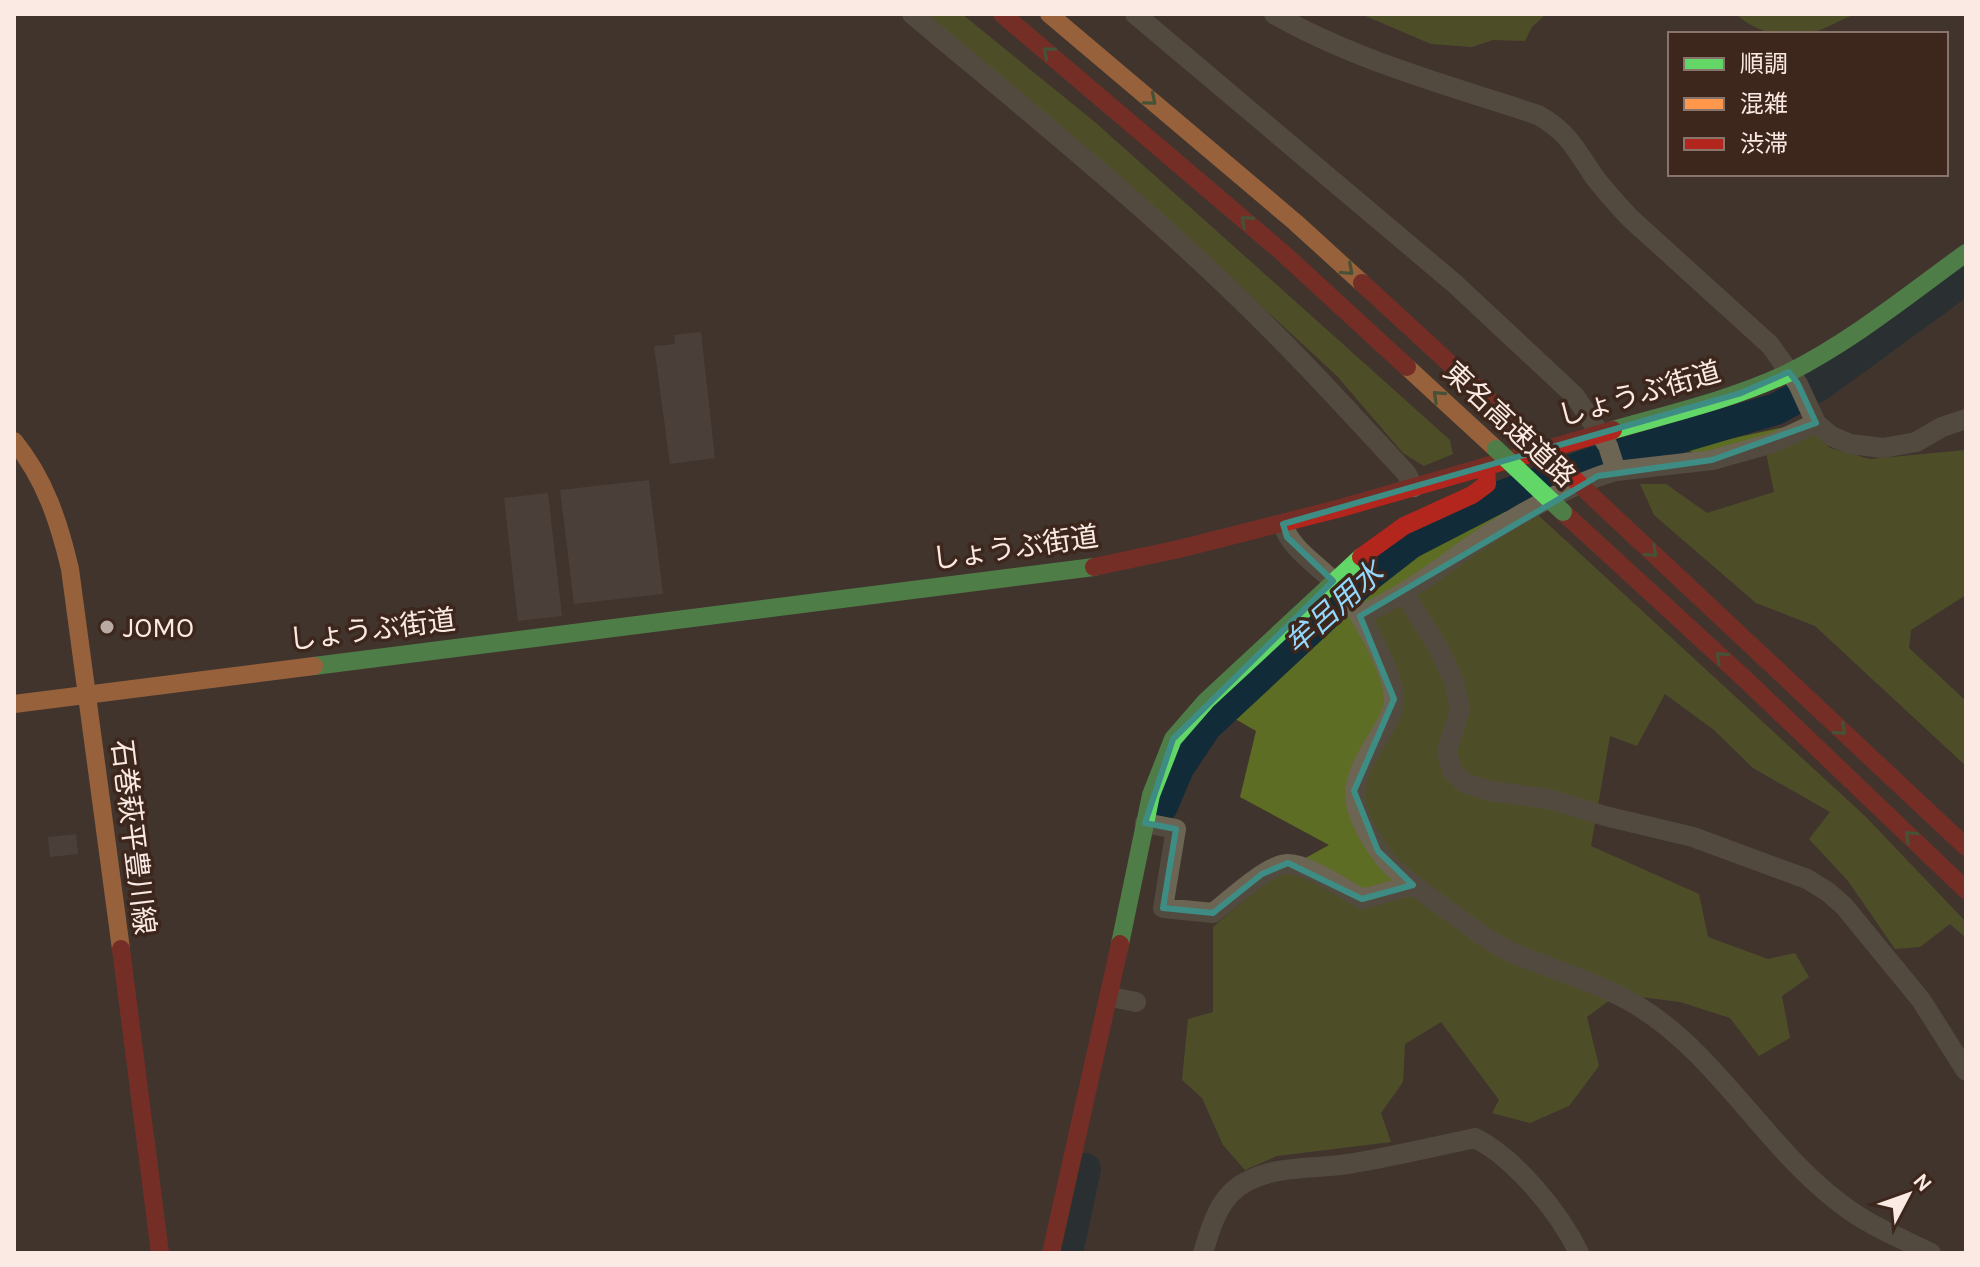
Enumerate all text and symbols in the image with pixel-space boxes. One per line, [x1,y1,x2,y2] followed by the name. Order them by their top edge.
[1668,32,1948,176] legend
[1043,47,1057,62] one-way arrow
[1740,50,1788,78] text: 順調
[1142,90,1156,105] one-way arrow
[1740,90,1788,118] text: 混雑
[1740,130,1788,158] text: 渋滞
[1241,216,1255,230] one-way arrow
[1339,261,1353,276] one-way arrow
[1554,354,1724,432] street label: しょうぶ街道
[1437,355,1582,494] street label: 東名高速道路
[1433,391,1448,405] one-way arrow
[930,519,1101,576] street label: しょうぶ街道
[1642,543,1657,557] one-way arrow
[1277,552,1393,662] water label: 牟呂用水
[287,603,457,656] street label: しょうぶ街道
[123,611,194,644] place label: JOMO
[98,618,116,636] marker: JOMO
[1716,653,1731,667] one-way arrow
[1832,721,1846,736] one-way arrow
[105,738,162,936] street label: 石巻萩平豊川線
[1905,831,1919,845] one-way arrow
[1868,1155,1948,1235] north arrow
[1907,1168,1937,1197] text: N

